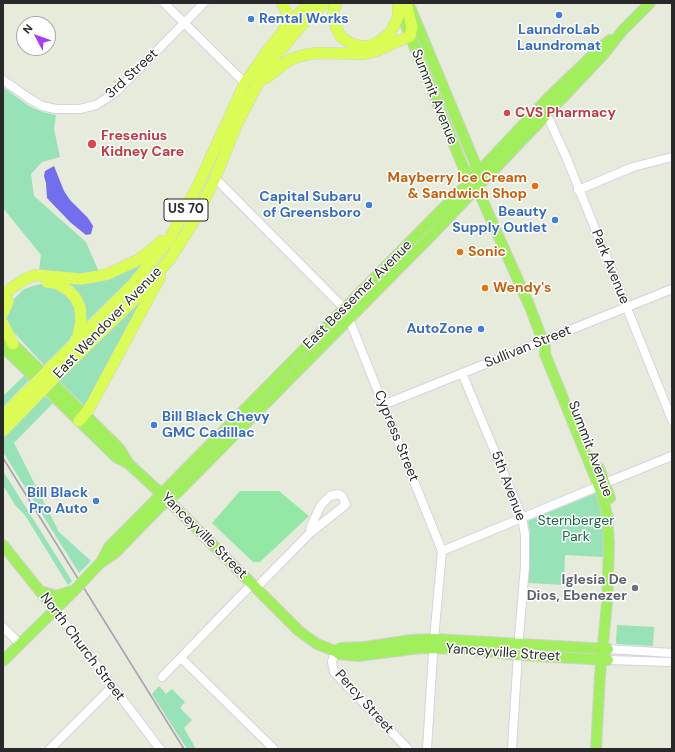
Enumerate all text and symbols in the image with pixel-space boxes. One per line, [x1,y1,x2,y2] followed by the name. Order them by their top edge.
[554,10,564,20] marker: LaundroLab Laundromat
[259,11,349,27] place label: Rental Works
[246,14,256,24] marker: Rental Works
[16,16,56,56] north arrow
[20,21,36,36] text: N
[517,22,601,54] place label: LaundroLab Laundromat
[102,46,162,102] street label: 3rd Street
[407,47,461,147] street label: Summit Avenue
[515,105,616,121] place label: CVS Pharmacy
[502,108,512,118] marker: CVS Pharmacy
[101,128,184,160] place label: Fresenius Kidney Care
[86,138,98,150] marker: Fresenius Kidney Care
[388,170,527,202] place label: Mayberry Ice Cream & Sandwich Shop
[530,181,540,191] marker: Mayberry Ice Cream & Sandwich Shop
[259,189,361,222] place label: Capital Subaru of Greensboro
[164,199,208,221] road number: US 70
[364,200,374,210] marker: Capital Subaru of Greensboro
[452,204,547,236] place label: Beauty Supply Outlet
[550,215,560,225] marker: Beauty Supply Outlet
[587,227,633,307] street label: Park Avenue
[300,237,416,353] street label: East Bessemer Avenue
[468,244,506,260] place label: Sonic
[455,247,465,257] marker: Sonic
[50,264,166,382] street label: East Wendover Avenue
[493,280,551,296] place label: Wendy's
[480,283,490,293] marker: Wendy's
[406,321,473,337] place label: AutoZone
[482,322,574,372] street label: Sullivan Street
[476,324,486,334] marker: AutoZone
[370,388,422,484] street label: Cypress Street
[564,399,616,499] street label: Summit Avenue
[162,409,270,442] place label: Bill Black Chevy GMC Cadillac
[149,420,159,430] marker: Bill Black Chevy GMC Cadillac
[487,449,529,523] street label: 5th Avenue
[27,485,88,518] place label: Bill Black Pro Auto
[158,490,250,582] street label: Yanceyville Street
[91,496,101,506] marker: Bill Black Pro Auto
[538,513,614,546] park label: Sternberger Park
[527,572,627,604] place label: Iglesia De Dios, Ebenezer
[630,583,640,593] marker: Iglesia De Dios, Ebenezer
[36,590,128,704] street label: North Church Street
[445,641,561,665] street label: Yanceyville Street
[331,667,397,737] street label: Percy Street

